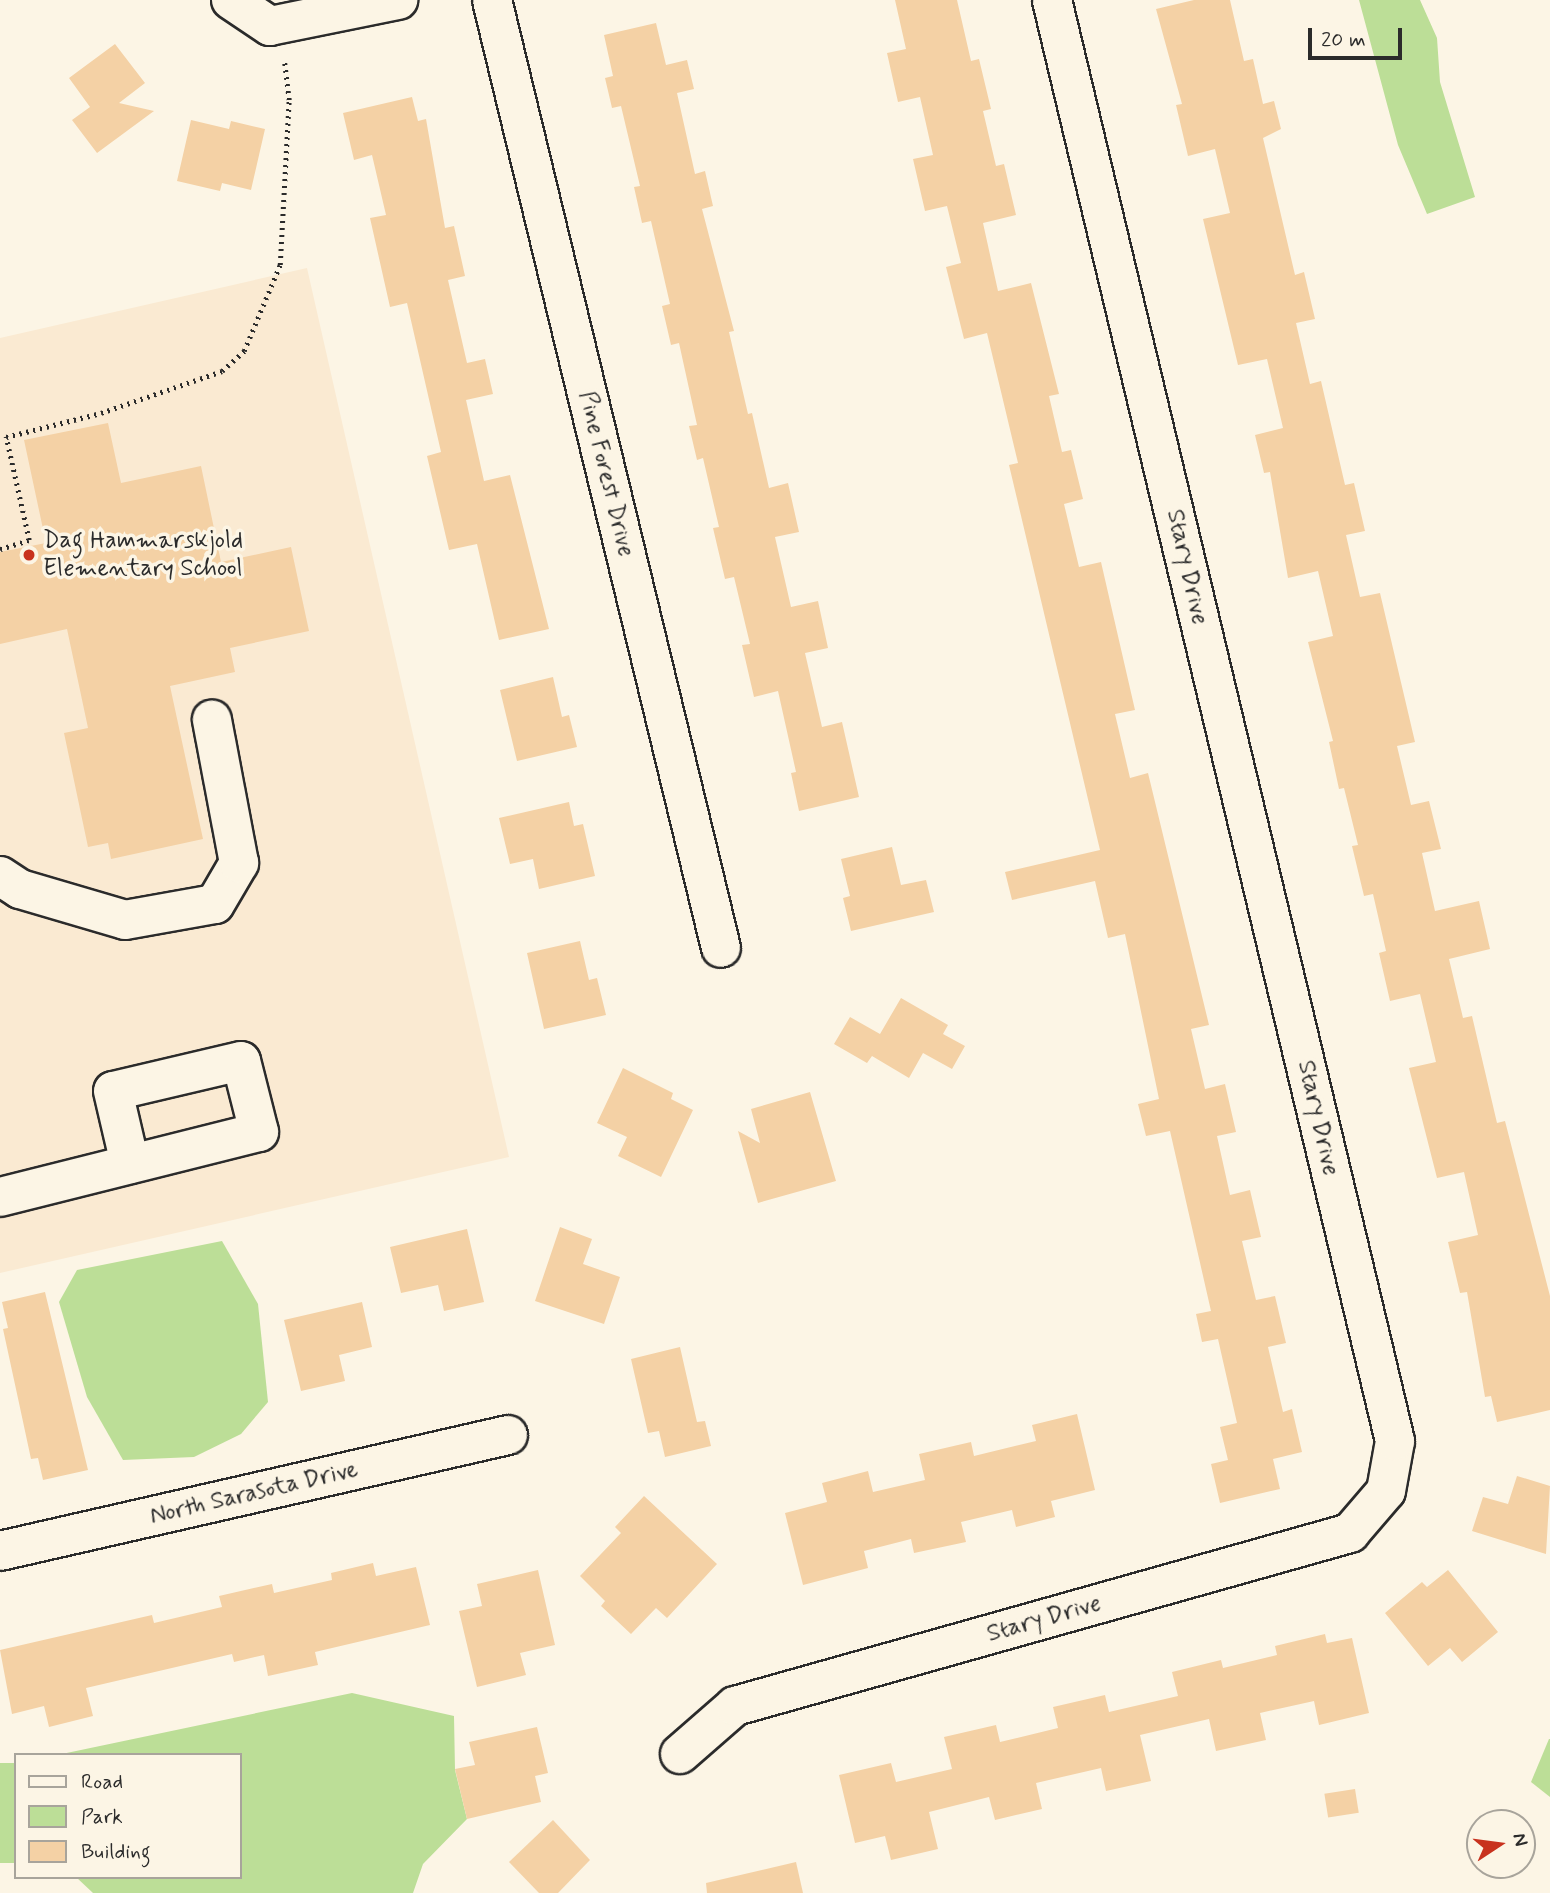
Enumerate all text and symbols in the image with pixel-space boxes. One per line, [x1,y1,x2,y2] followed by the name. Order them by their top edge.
[1312,14,1406,58] scale bar
[1321,26,1366,54] text: 20 m
[572,388,640,560] street label: Pine Forest Drive
[1160,507,1214,627] street label: Stary Drive
[43,527,247,583] place label: Dag Hammarskjold Elementary School
[21,547,37,563] marker: Dag Hammarskjold Elementary School
[1291,1058,1345,1178] street label: Stary Drive
[148,1455,360,1531] street label: North Sarasota Drive
[984,1589,1104,1649] street label: Stary Drive
[14,1753,242,1879] legend
[81,1768,123,1796] text: Road
[81,1803,123,1831] text: Park
[1466,1809,1536,1879] north arrow
[1506,1831,1534,1849] text: N
[81,1838,151,1866] text: Building

